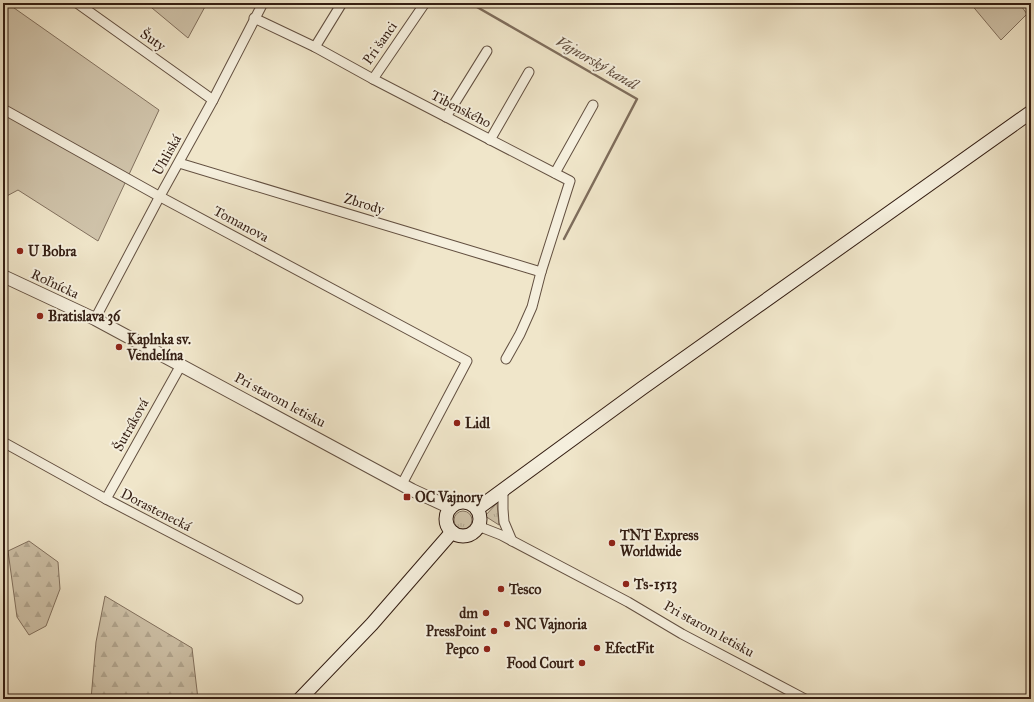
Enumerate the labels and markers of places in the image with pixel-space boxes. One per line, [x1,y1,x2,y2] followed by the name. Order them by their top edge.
[28,243,77,260] place label: U Bobra
[15,246,25,256] marker: U Bobra
[48,308,121,326] place label: Bratislava 36
[35,311,45,321] marker: Bratislava 36
[126,331,191,364] place label: Kaplnka sv. Vendelína
[114,342,124,352] marker: Kaplnka sv. Vendelína
[465,415,491,432] place label: Lidl
[452,418,462,428] marker: Lidl
[415,489,484,507] place label: OC Vajnory
[402,492,412,502] marker: OC Vajnory
[619,527,698,560] place label: TNT Express Worldwide
[607,538,617,548] marker: TNT Express Worldwide
[633,576,678,594] place label: Ts-1513
[621,579,631,589] marker: Ts-1513
[508,581,541,598] place label: Tesco
[496,584,506,594] marker: Tesco
[459,605,478,622] place label: dm
[481,608,491,618] marker: dm
[515,616,588,634] place label: NC Vajnoria
[502,619,512,629] marker: NC Vajnoria
[426,623,486,640] place label: PressPoint
[489,626,499,636] marker: PressPoint
[605,640,654,657] place label: EfectFit
[445,641,479,659] place label: Pepco
[592,643,602,653] marker: EfectFit
[482,644,492,654] marker: Pepco
[506,655,574,672] place label: Food Court
[577,658,587,668] marker: Food Court

